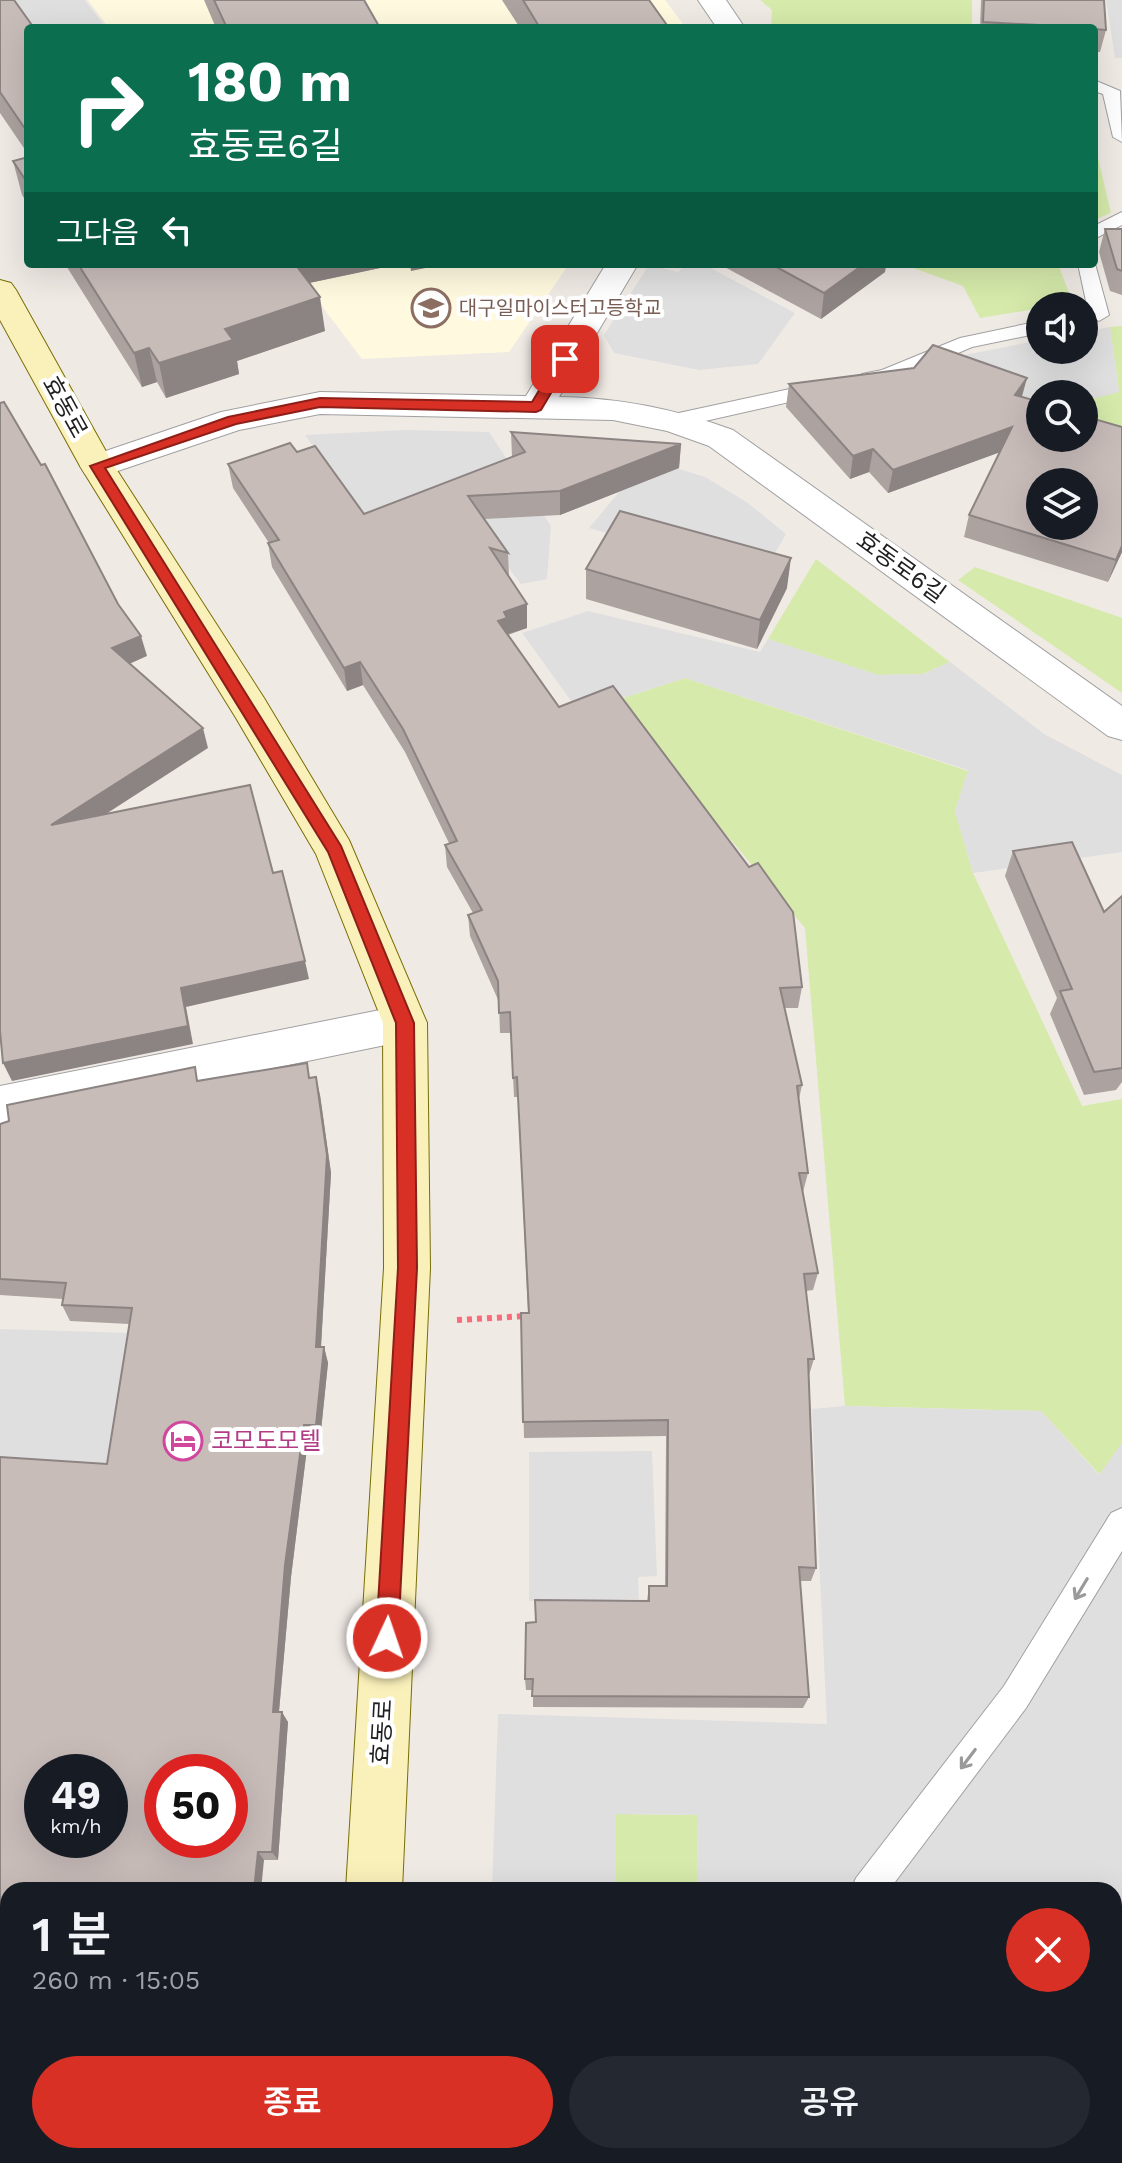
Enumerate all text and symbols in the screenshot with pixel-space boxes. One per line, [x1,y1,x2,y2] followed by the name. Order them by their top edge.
[188,49,352,115] text: 180 m
[56,56,160,160] icon: right
[188,125,342,167] text: 효동로6길
[155,208,199,252] icon: left
[56,215,139,250] text: 그다음
[410,287,452,329] school or university icon: 대구일마이스터고등학교
[1026,292,1098,540] map controls
[1026,292,1098,364] button: sound
[459,296,661,320] place label: 대구일마이스터고등학교
[531,325,599,393] pin
[543,337,587,381] icon: arrive
[37,371,93,443] street label: 효동로
[1026,380,1098,452] button: search
[1026,468,1098,540] button: layers
[851,525,951,609] street label: 효동로6길
[162,1420,204,1462] hotel icon: 코모도모텔
[211,1427,321,1455] place label: 코모도모텔
[1073,1577,1089,1600] one-way arrow
[345,1596,429,1680] position arrow
[366,1698,398,1766] street label: 효동로
[960,1748,977,1769] one-way arrow
[144,1754,248,1858] speed limit sign: 50
[51,1772,101,1819] text: 49
[50,1814,102,1838] text: km/h
[32,1906,111,1963] text: 1 분
[1006,1908,1090,1992] button: close
[32,1965,200,1995] text: 260 m · 15:05
[32,2056,553,2148] button: 종료
[569,2056,1090,2148] button: 공유

